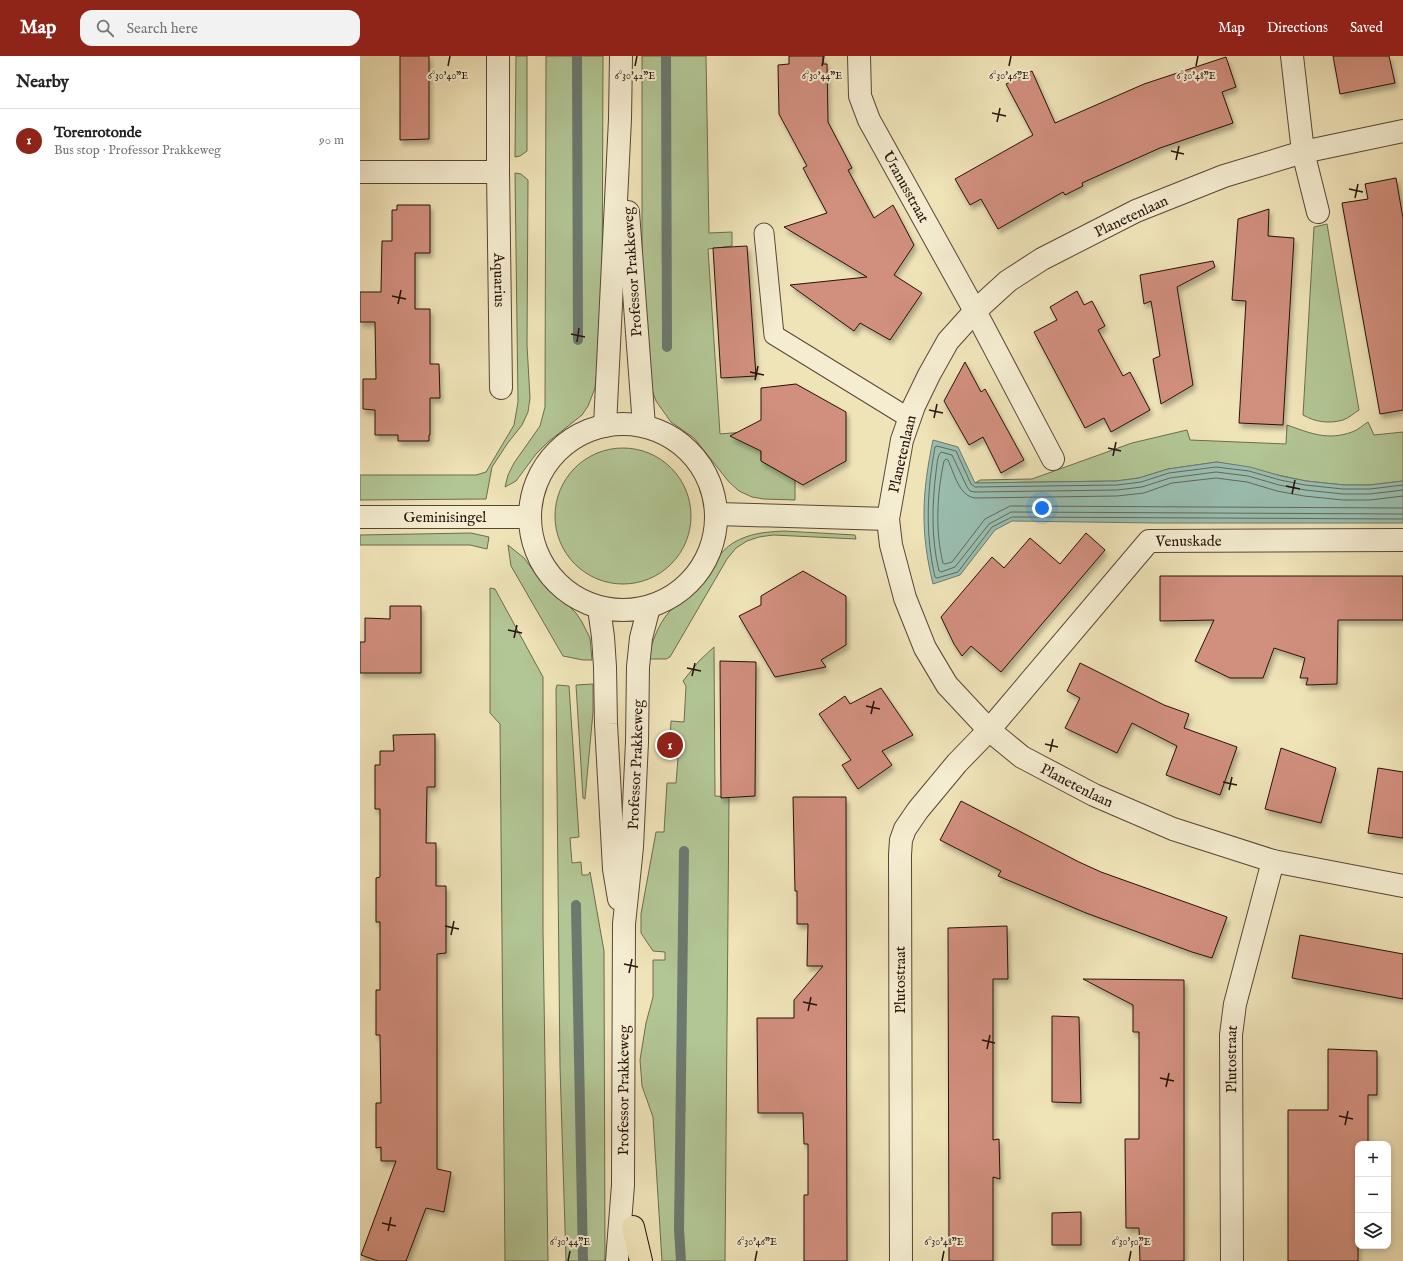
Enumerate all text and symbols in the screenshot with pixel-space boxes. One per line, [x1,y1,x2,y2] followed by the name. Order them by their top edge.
[80,10,360,46] search box
[20,16,56,40] text: Map
[94,17,116,39] icon: search
[126,19,198,38] text: Search here
[1218,19,1245,37] text: Map
[1267,19,1328,37] text: Directions
[1350,19,1383,37] text: Saved
[428,70,468,83] text: 6°30'40"E
[615,70,655,83] text: 6°30'42"E
[802,70,842,83] text: 6°30'44"E
[989,70,1029,83] text: 6°30'46"E
[1176,70,1216,83] text: 6°30'48"E
[16,72,69,93] text: Nearby
[54,123,142,142] text: Torenrotonde
[27,132,31,149] text: 1
[319,132,344,149] text: 90 m
[54,142,221,159] text: Bus stop · Professor Prakkeweg
[878,148,933,226] street label: Uranusstraat
[1091,191,1171,242] street label: Planetenlaan
[618,206,647,338] street label: Professor Prakkeweg
[489,252,509,307] street label: Aquarius
[884,413,921,495] street label: Planetenlaan
[1032,498,1052,518] your location
[404,508,487,527] street label: Geminisingel
[1154,532,1222,551] street label: Venuskade
[624,699,648,830] street label: Professor Prakkeweg
[657,730,683,760] pin: 1
[1037,759,1116,812] street label: Planetenlaan
[891,946,910,1014] street label: Plutostraat
[614,1024,634,1155] street label: Professor Prakkeweg
[1222,1024,1242,1093] street label: Plutostraat
[1355,1141,1391,1249] map controls
[1355,1141,1391,1177] button: +
[1355,1177,1391,1213] button: −
[1355,1213,1391,1249] button: layers
[550,1236,590,1249] text: 6°30'44"E
[737,1236,777,1249] text: 6°30'46"E
[924,1236,964,1249] text: 6°30'48"E
[1111,1236,1151,1249] text: 6°30'50"E

